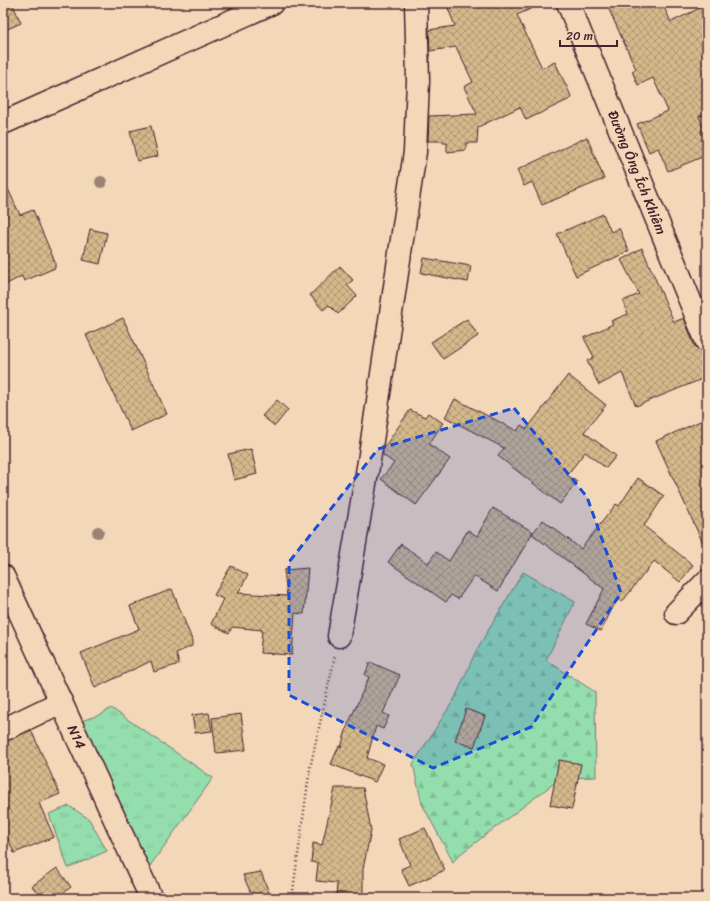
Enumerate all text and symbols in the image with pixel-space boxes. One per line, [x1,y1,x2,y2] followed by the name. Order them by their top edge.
[560,22,617,48] scale bar
[566,25,593,47] text: 20 m
[600,107,674,239] street label: Đường Ông Ích Khiêm
[60,721,93,754] street label: N14

